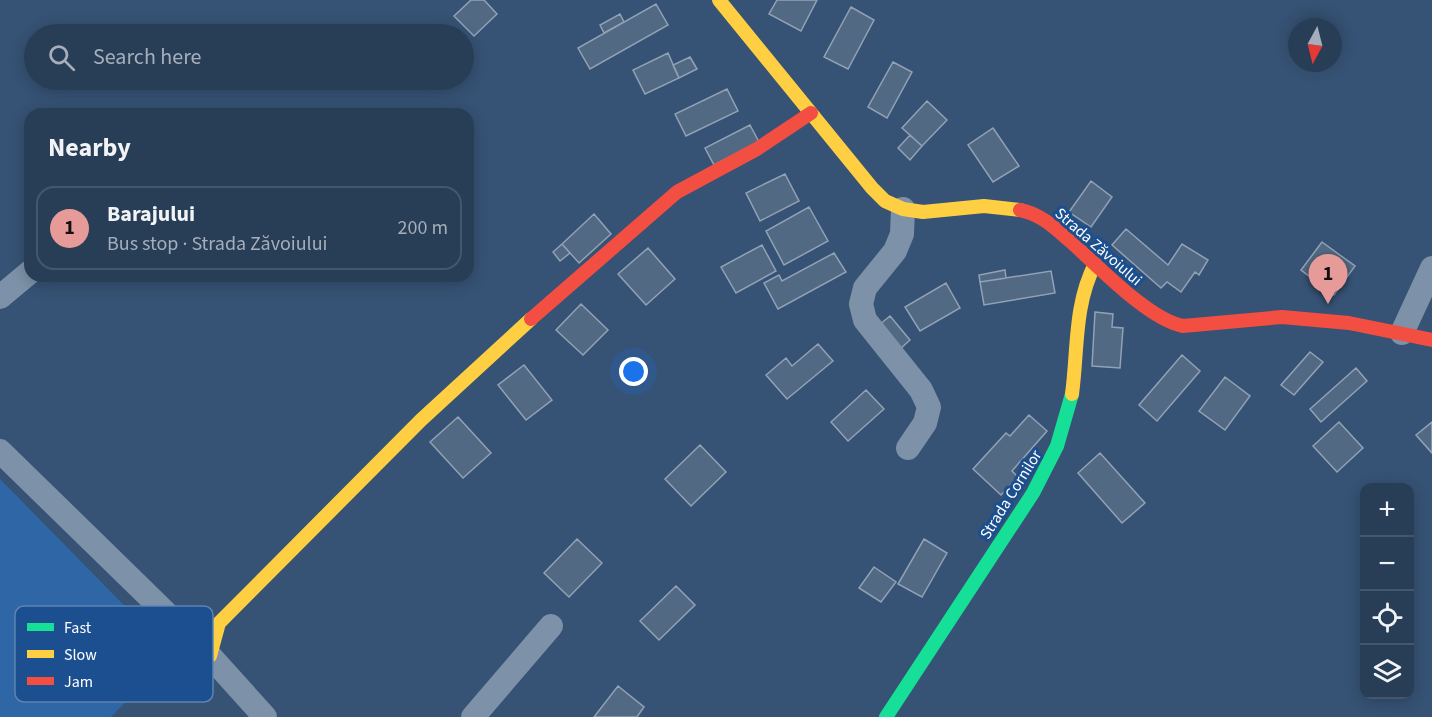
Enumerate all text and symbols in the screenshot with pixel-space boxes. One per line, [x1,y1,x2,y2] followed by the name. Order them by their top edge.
[1288,18,1342,72] north arrow
[24,24,474,90] search box
[45,41,78,74] icon: search
[93,41,201,73] text: Search here
[48,129,131,166] text: Nearby
[107,198,195,230] text: Barajului
[1050,203,1147,291] street label: Strada Zăvoiului
[64,214,75,242] text: 1
[398,214,448,242] text: 200 m
[107,230,327,258] text: Bus stop · Strada Zăvoiului
[1308,254,1348,304] pin: 1
[619,357,648,386] your location
[975,445,1047,543] street label: Strada Cornilor
[1360,483,1414,699] map controls
[1360,483,1414,537] button: +
[1360,537,1414,591] button: −
[1360,591,1414,645] button: locate
[15,606,213,702] legend
[64,617,92,639] text: Fast
[64,644,97,666] text: Slow
[1360,645,1414,699] button: layers
[64,671,93,693] text: Jam

